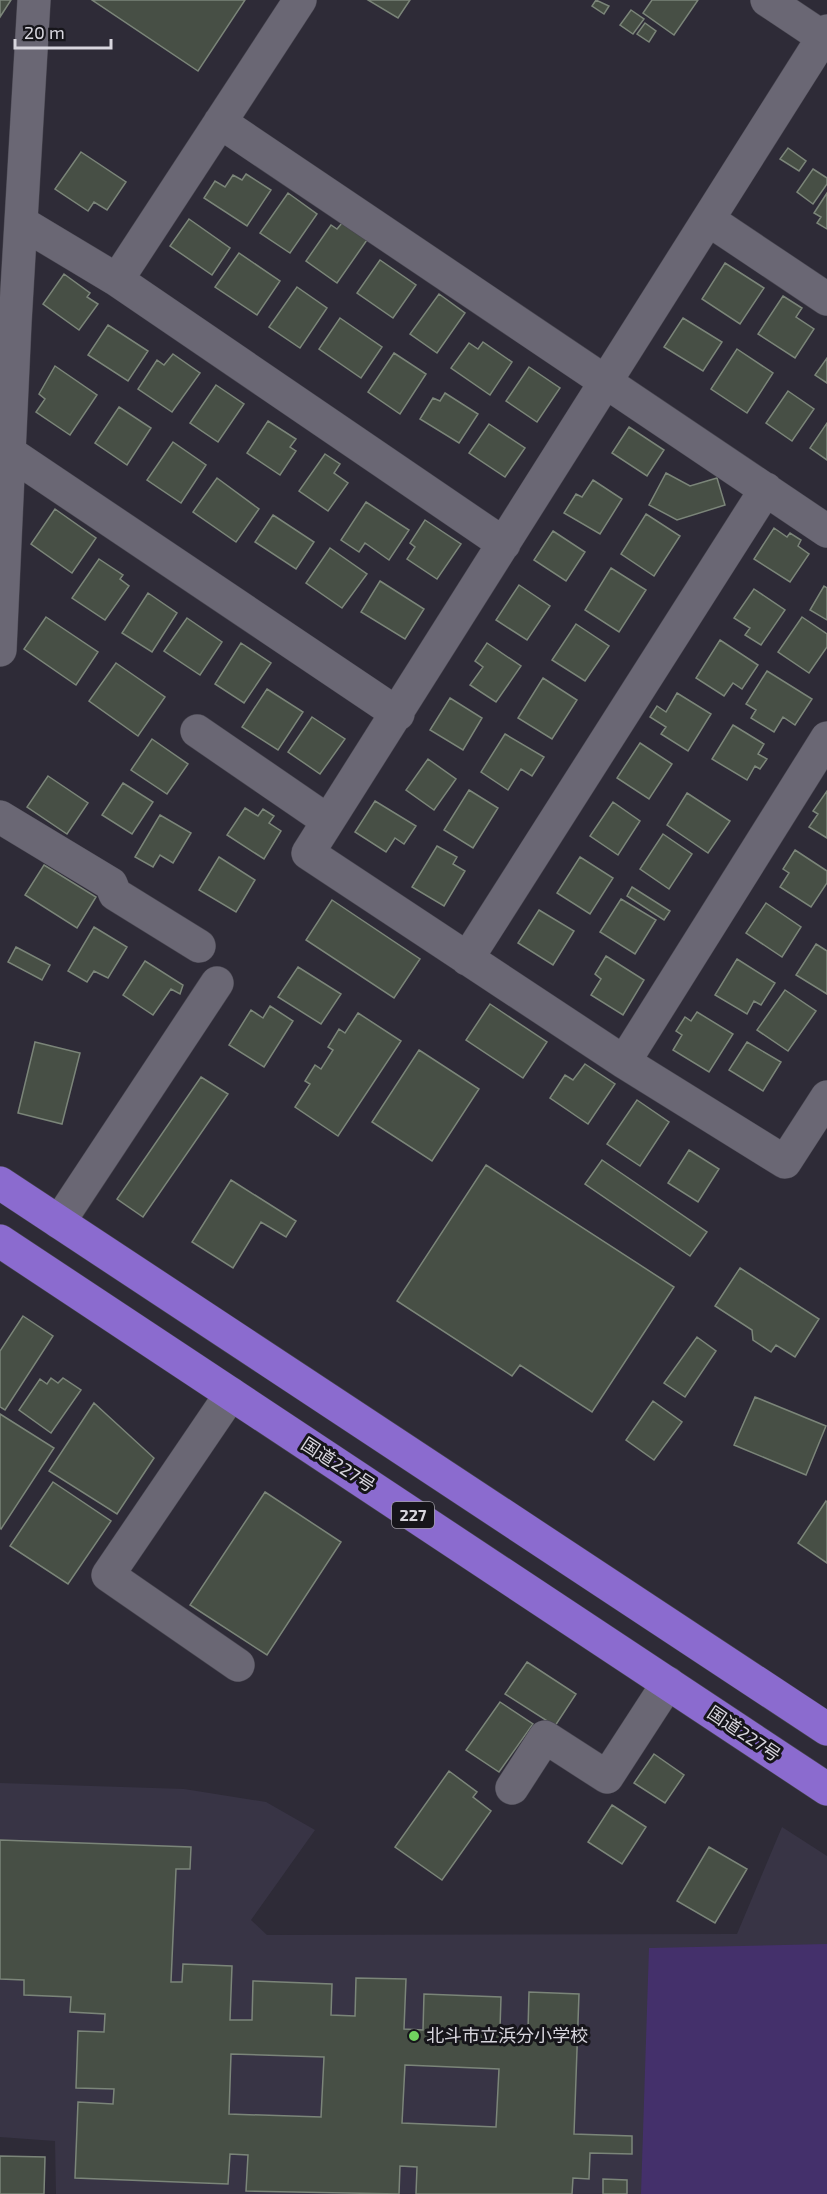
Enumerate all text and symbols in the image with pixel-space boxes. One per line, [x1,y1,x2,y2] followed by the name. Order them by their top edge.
[15,12,111,50] scale bar
[24,21,65,43] text: 20 m
[298,1432,380,1496] street label: 国道227号
[392,1502,434,1528] road number: 227
[704,1701,785,1766] street label: 国道227号
[426,2024,588,2046] place label: 北斗市立浜分小学校
[407,2029,421,2043] marker: 北斗市立浜分小学校

